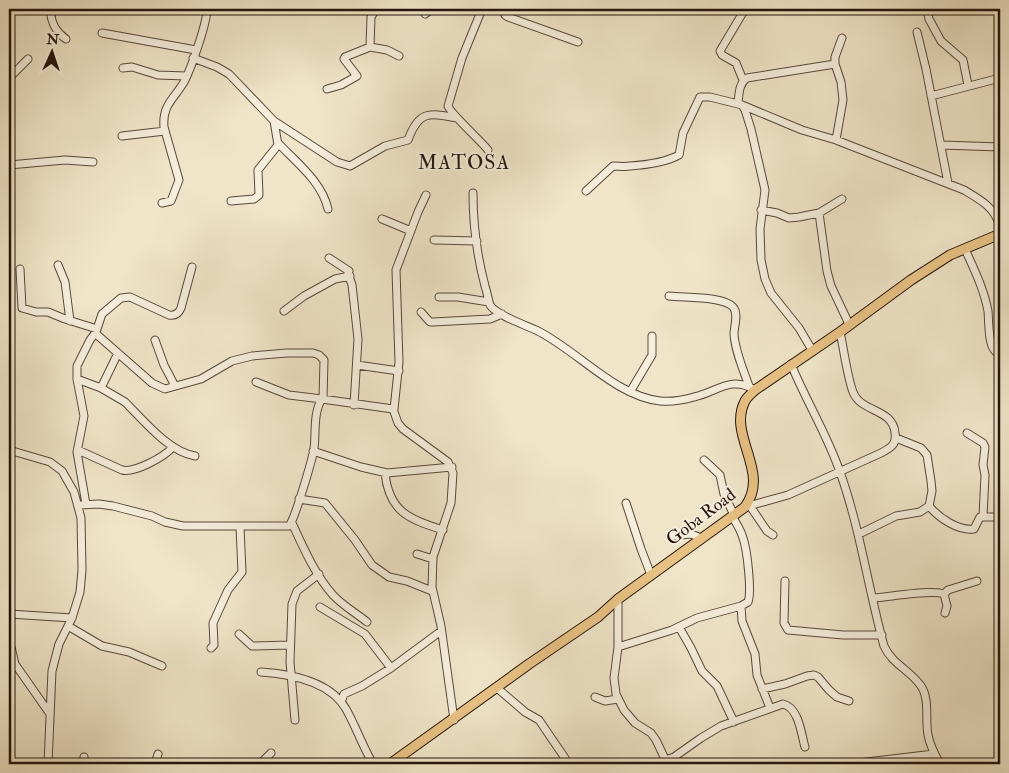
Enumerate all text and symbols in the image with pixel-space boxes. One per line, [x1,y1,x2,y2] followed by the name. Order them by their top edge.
[28,28,78,78] north arrow
[45,31,60,48] text: N
[418,150,510,175] district label: MATOSA
[662,483,741,551] street label: Goba Road

